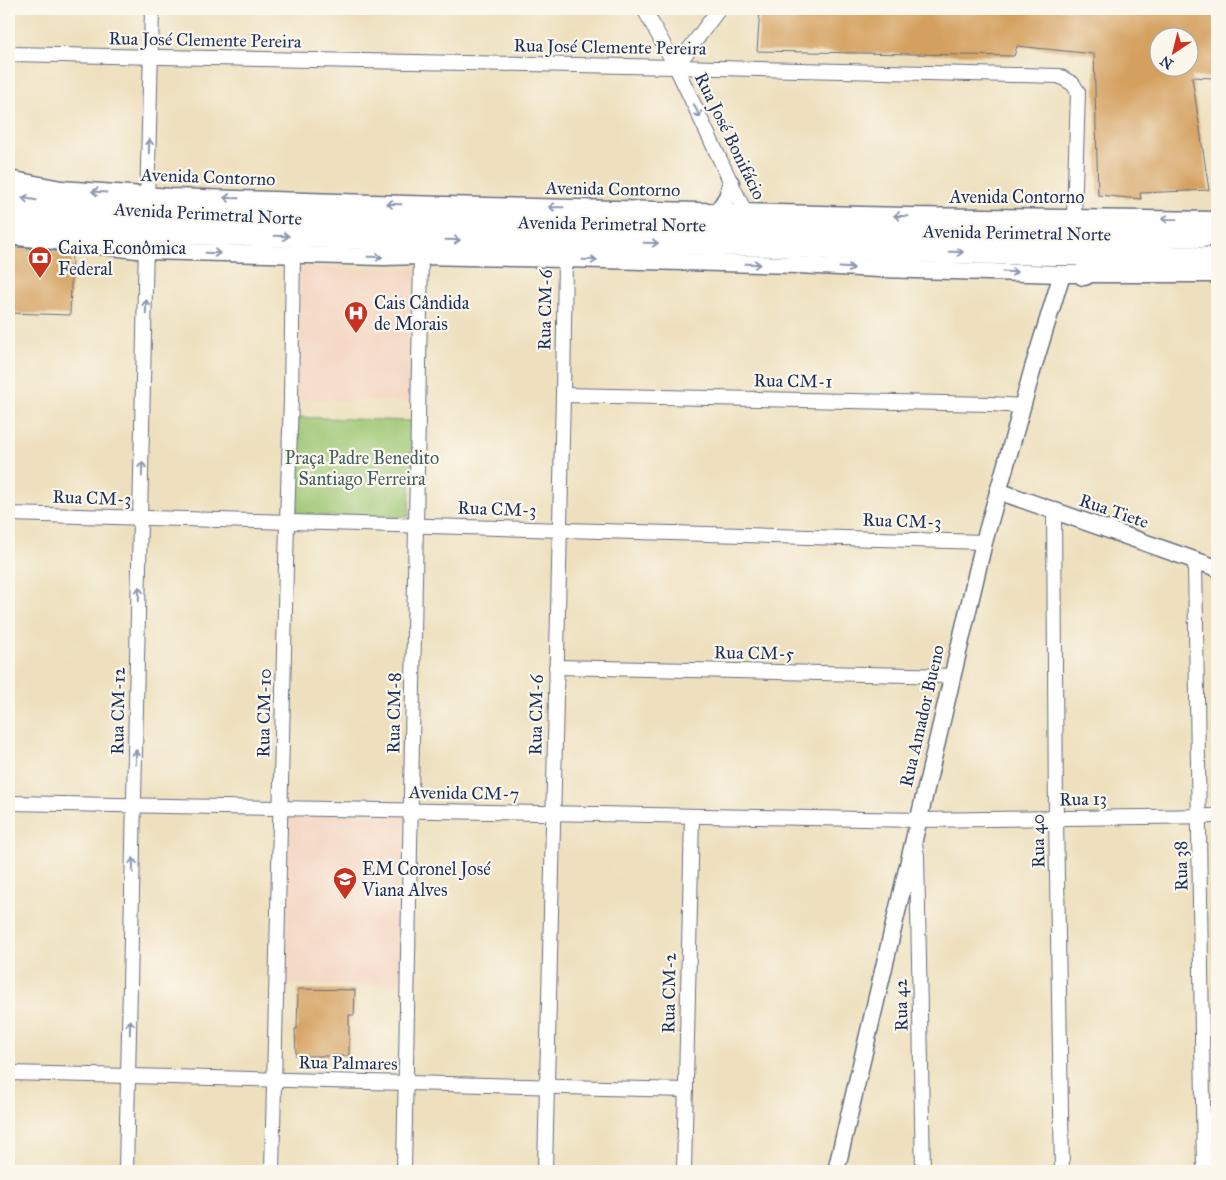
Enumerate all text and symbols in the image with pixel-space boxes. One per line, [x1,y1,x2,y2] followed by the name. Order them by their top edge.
[108,27,302,54] street label: Rua José Clemente Pereira
[1148,28,1198,78] north arrow
[513,34,707,61] street label: Rua José Clemente Pereira
[1157,52,1177,73] text: N
[689,69,770,204] street label: Rua José Bonifácio
[693,103,702,118] one-way arrow
[144,139,154,155] one-way arrow
[139,164,276,190] street label: Avenida Contorno
[544,177,681,201] street label: Avenida Contorno
[949,186,1084,208] street label: Avenida Contorno
[91,187,107,196] one-way arrow
[21,194,37,204] one-way arrow
[223,194,239,203] one-way arrow
[112,198,303,230] street label: Avenida Perimetral Norte
[386,199,402,208] one-way arrow
[548,203,564,212] one-way arrow
[517,211,706,237] street label: Avenida Perimetral Norte
[893,211,910,221] one-way arrow
[1161,214,1177,224] one-way arrow
[922,220,1111,246] street label: Avenida Perimetral Norte
[274,231,290,241] one-way arrow
[445,235,461,245] one-way arrow
[58,237,186,280] place label: Caixa Econômica Federal
[643,239,659,248] one-way arrow
[27,245,53,279] bank icon: Caixa Econômica Federal
[947,247,963,257] one-way arrow
[205,248,221,257] one-way arrow
[367,252,383,262] one-way arrow
[582,255,598,265] one-way arrow
[744,259,761,269] one-way arrow
[839,263,855,272] one-way arrow
[1001,268,1017,277] one-way arrow
[533,269,557,351] street label: Rua CM-6
[374,292,470,335] place label: Cais Cândida de Morais
[141,299,150,315] one-way arrow
[343,300,369,334] hospital icon: Cais Cândida de Morais
[753,369,833,393] street label: Rua CM-1
[285,447,439,491] park label: Praça Padre Benedito Santiago Ferreira
[137,462,147,478] one-way arrow
[52,486,132,510] street label: Rua CM-3
[1076,489,1152,533] street label: Rua Tiete
[457,497,537,521] street label: Rua CM-3
[862,509,942,533] street label: Rua CM-3
[134,587,144,603] one-way arrow
[714,641,795,665] street label: Rua CM-5
[895,643,949,789] street label: Rua Amador Bueno
[106,667,130,755] street label: Rua CM-12
[252,668,276,758] street label: Rua CM-10
[382,672,406,754] street label: Rua CM-8
[524,674,548,756] street label: Rua CM-6
[131,749,140,765] one-way arrow
[408,781,519,805] street label: Avenida CM-7
[1059,788,1107,810] street label: Rua 13
[1027,814,1049,868] street label: Rua 40
[1170,841,1192,891] street label: Rua 38
[128,857,138,874] one-way arrow
[361,858,491,901] place label: EM Coronel José Viana Alves
[332,866,358,900] school or university icon: EM Coronel José Viana Alves
[657,952,681,1034] street label: Rua CM-2
[890,978,912,1031] street label: Rua 42
[125,1019,134,1035] one-way arrow
[298,1051,398,1075] street label: Rua Palmares

